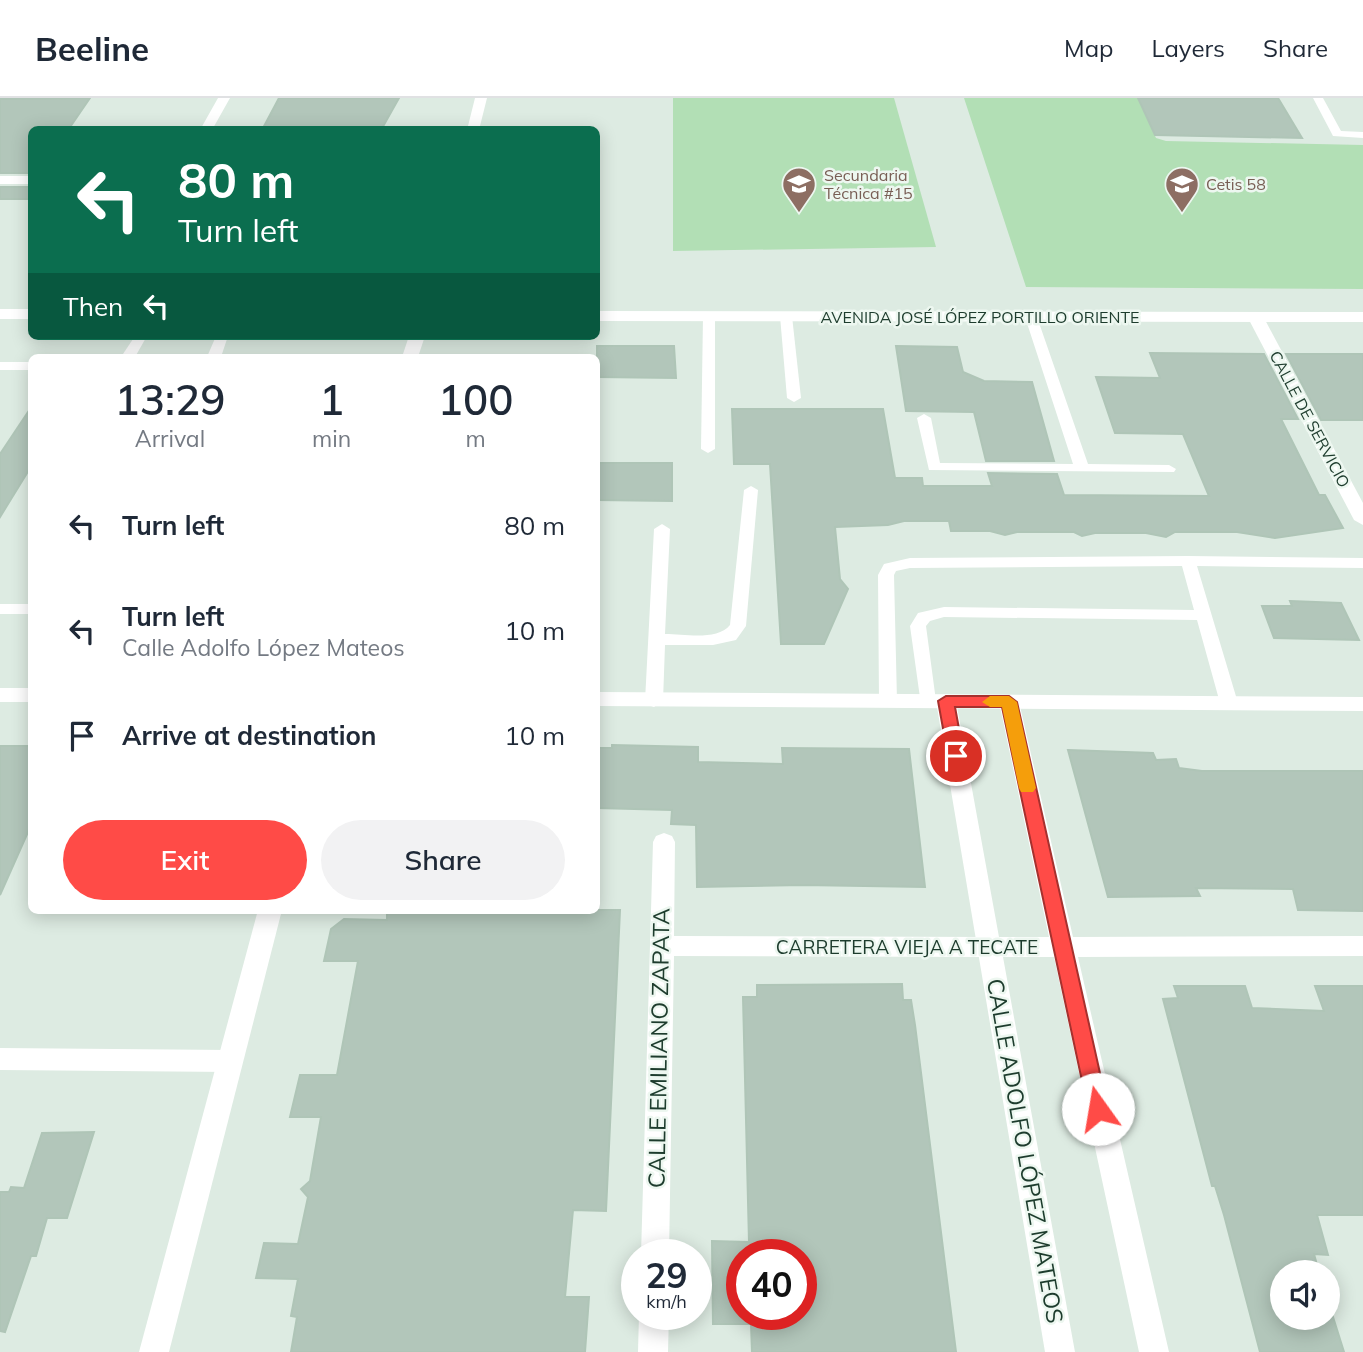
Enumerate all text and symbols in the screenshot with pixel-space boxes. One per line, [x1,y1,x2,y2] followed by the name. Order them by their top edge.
[35,28,149,69] text: Beeline
[1064,33,1113,63] text: Map
[1151,33,1225,63] text: Layers
[1263,33,1328,63] text: Share
[178,149,294,210] text: 80 m
[63,154,154,245] icon: left
[780,165,818,214] school or university icon: Secundaria Técnica #15
[824,165,913,203] place label: Secundaria Técnica #15
[1163,165,1201,214] school or university icon: Cetis 58
[1206,174,1266,194] place label: Cetis 58
[178,210,298,250] text: Turn left
[137,287,175,325] icon: left
[63,290,123,323] text: Then
[820,307,1140,327] street label: AVENIDA JOSÉ LÓPEZ PORTILLO ORIENTE
[1265,347,1355,491] street label: CALLE DE SERVICIO
[115,373,225,426] text: 13:29
[319,373,344,426] text: 1
[438,373,513,426] text: 100
[135,424,205,453] text: Arrival
[312,424,351,453] text: min
[465,424,486,453] text: m
[63,507,101,545] icon: left
[122,509,224,542] text: Turn left
[504,509,565,542] text: 80 m
[122,600,224,633] text: Turn left
[63,612,101,650] icon: left
[504,614,565,647] text: 10 m
[122,633,405,662] text: Calle Adolfo López Mateos
[63,717,101,755] icon: arrive
[122,719,377,752] text: Arrive at destination
[504,719,565,752] text: 10 m
[926,726,986,786] pin
[937,737,975,775] icon: arrive
[63,820,307,900] button: Exit
[321,820,565,900] button: Share
[642,908,675,1188] street label: CALLE EMILIANO ZAPATA
[776,935,1038,959] street label: CARRETERA VIEJA A TECATE
[981,976,1070,1326] street label: CALLE ADOLFO LÓPEZ MATEOS
[1061,1072,1135,1146] position arrow
[726,1239,817,1330] speed limit sign: 40
[645,1253,688,1297] text: 29
[1270,1260,1340,1330] map controls
[1270,1260,1340,1330] button: sound
[646,1290,687,1313] text: km/h

